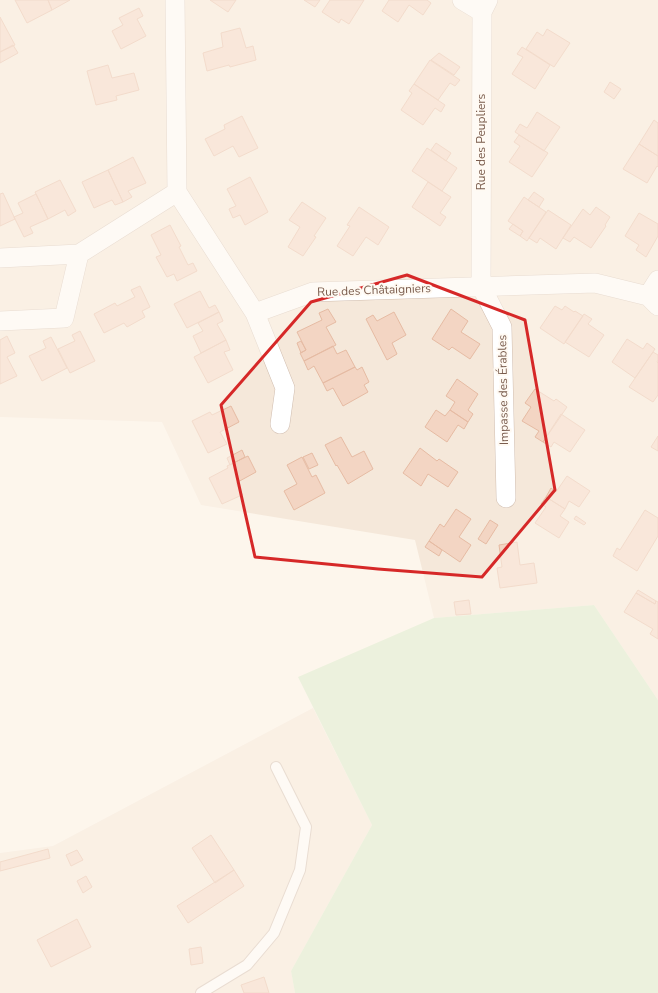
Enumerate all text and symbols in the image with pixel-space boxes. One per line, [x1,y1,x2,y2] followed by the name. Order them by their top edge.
[473,93,489,190] street label: Rue des Peupliers
[317,280,432,300] street label: Rue des Châtaigniers
[494,335,512,445] street label: Impasse des Érables

